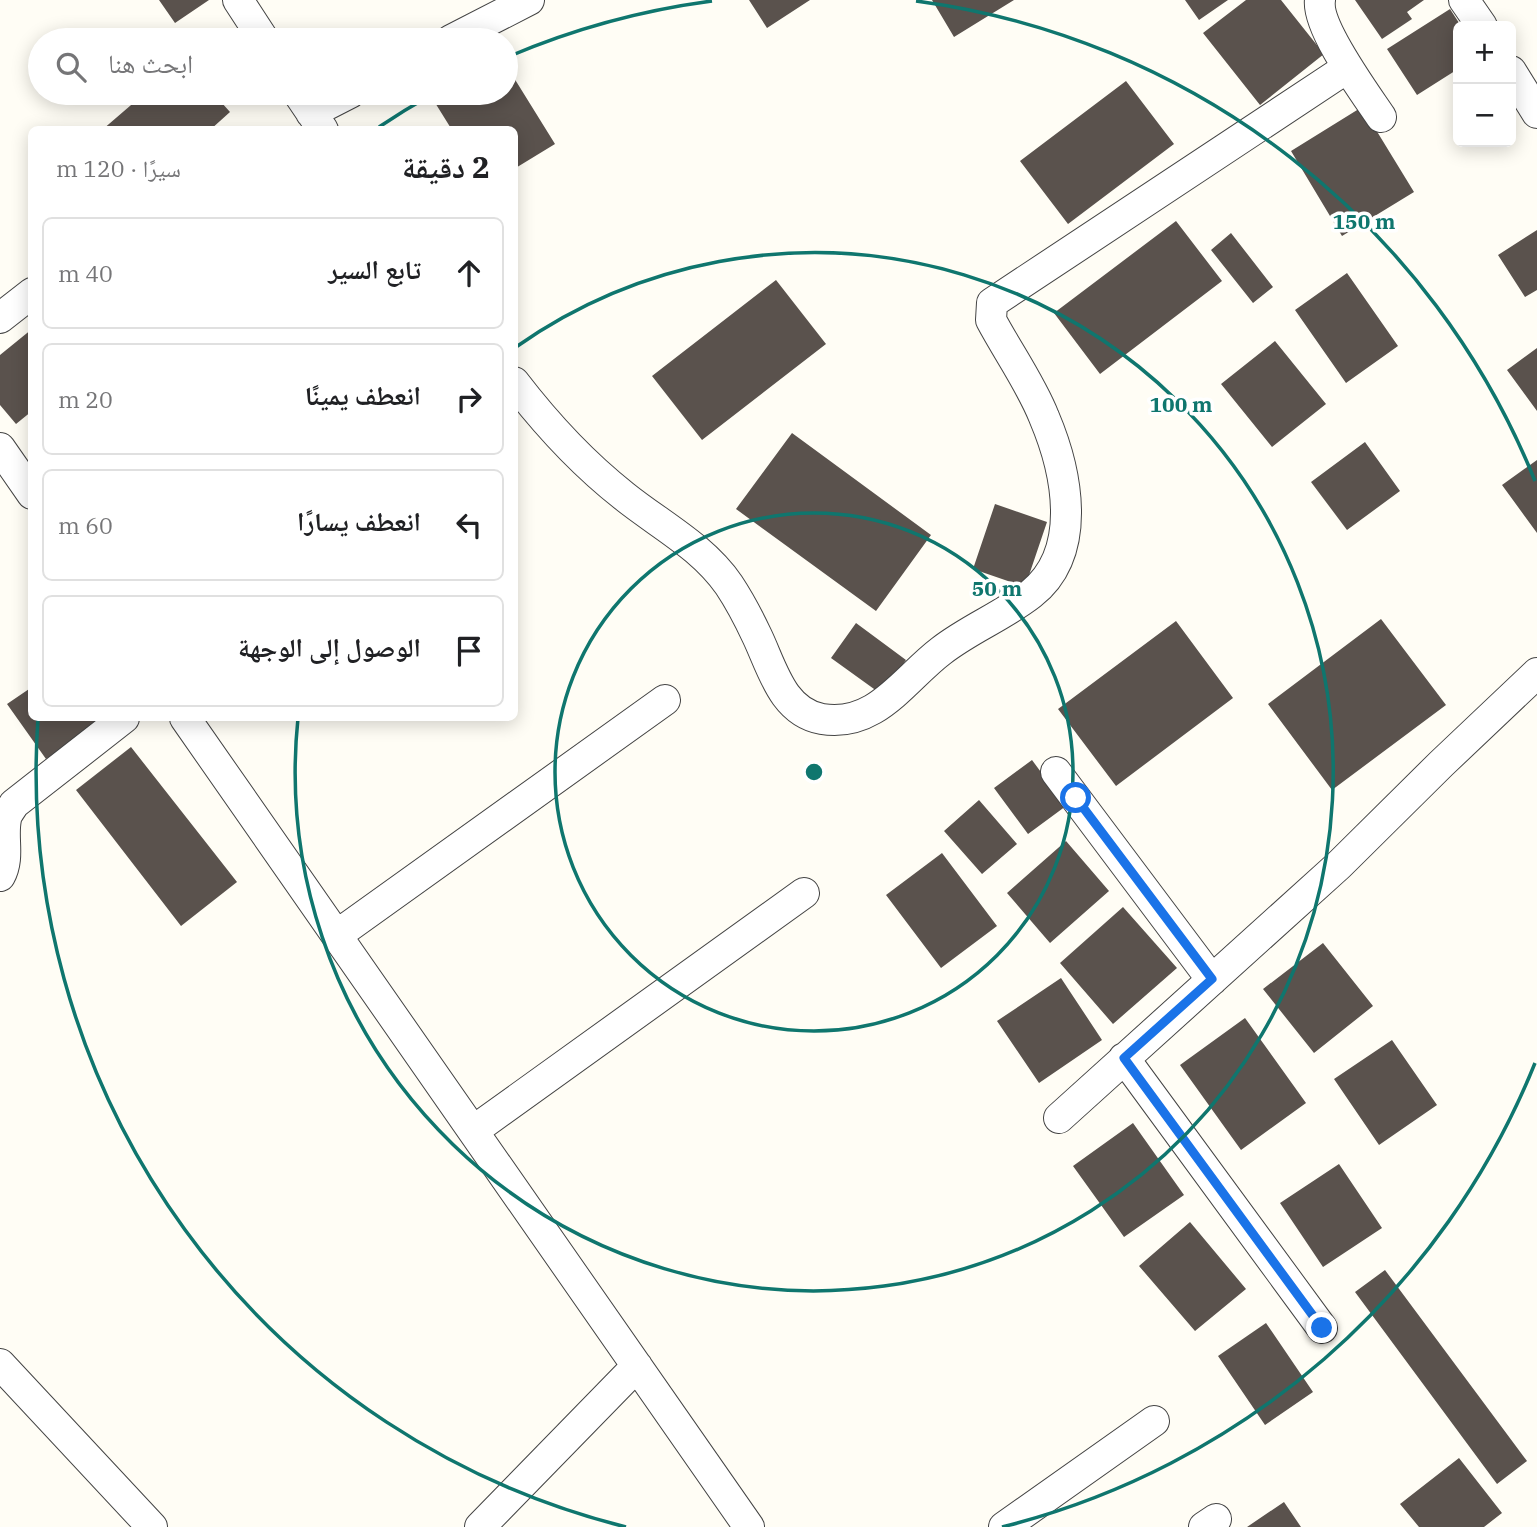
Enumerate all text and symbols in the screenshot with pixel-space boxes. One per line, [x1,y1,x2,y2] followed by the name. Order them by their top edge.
[1453,21,1516,147] map controls
[1453,21,1516,84] button: +
[28,28,518,105] search box
[108,46,193,80] text: ابحث هنا
[52,48,90,86] icon: search
[1453,84,1516,147] button: −
[402,147,490,186] text: 2 دقيقة
[56,153,181,183] text: سيرًا · 120 m
[1332,207,1396,235] text: 150 m
[328,252,421,286] text: تابع السير
[450,254,488,292] icon: ahead
[58,258,113,288] text: 40 m
[305,378,421,412] text: انعطف يمينًا
[450,380,488,418] icon: right
[58,384,113,414] text: 20 m
[1149,390,1213,418] text: 100 m
[297,504,421,538] text: انعطف يسارًا
[450,506,488,544] icon: left
[58,510,113,540] text: 60 m
[972,574,1022,602] text: 50 m
[238,630,421,664] text: الوصول إلى الوجهة
[450,632,488,670] icon: arrive
[802,760,826,784] centre of rings
[1060,782,1091,813] route start
[1306,1312,1337,1343] route end

